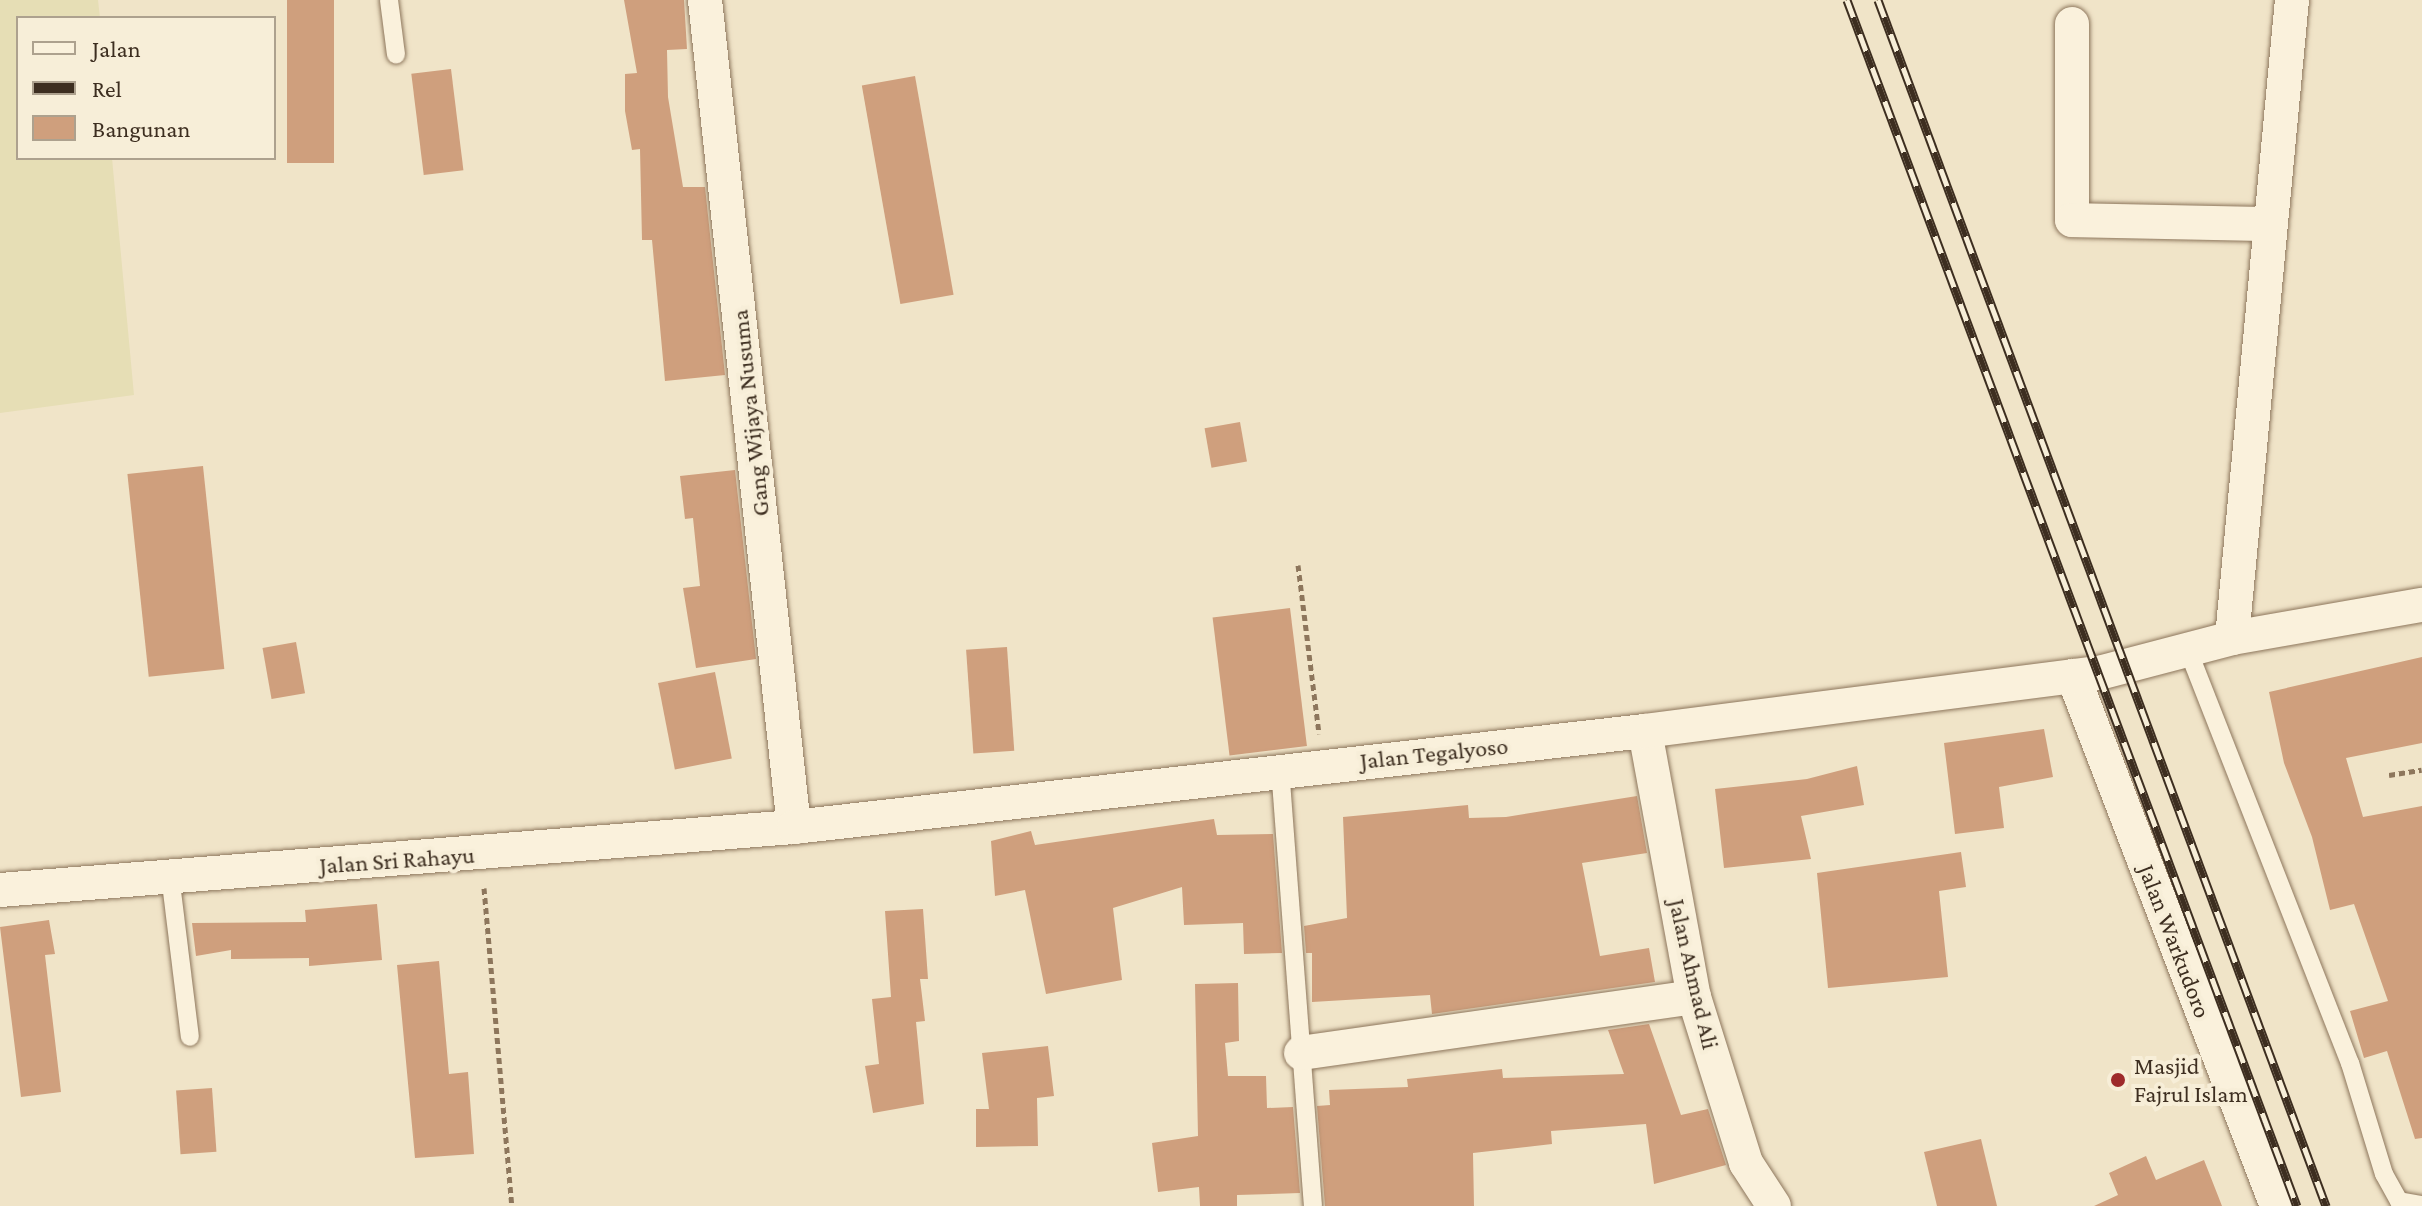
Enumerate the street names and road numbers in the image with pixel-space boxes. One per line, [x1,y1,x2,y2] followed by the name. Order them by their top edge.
[725,308,775,518] street label: Gang Wijaya Nusuma
[1359,731,1509,775] street label: Jalan Tegalyoso
[318,840,476,880] street label: Jalan Sri Rahayu
[2133,860,2217,1022] street label: Jalan Warkudoro
[1663,896,1725,1052] street label: Jalan Ahmad Ali

